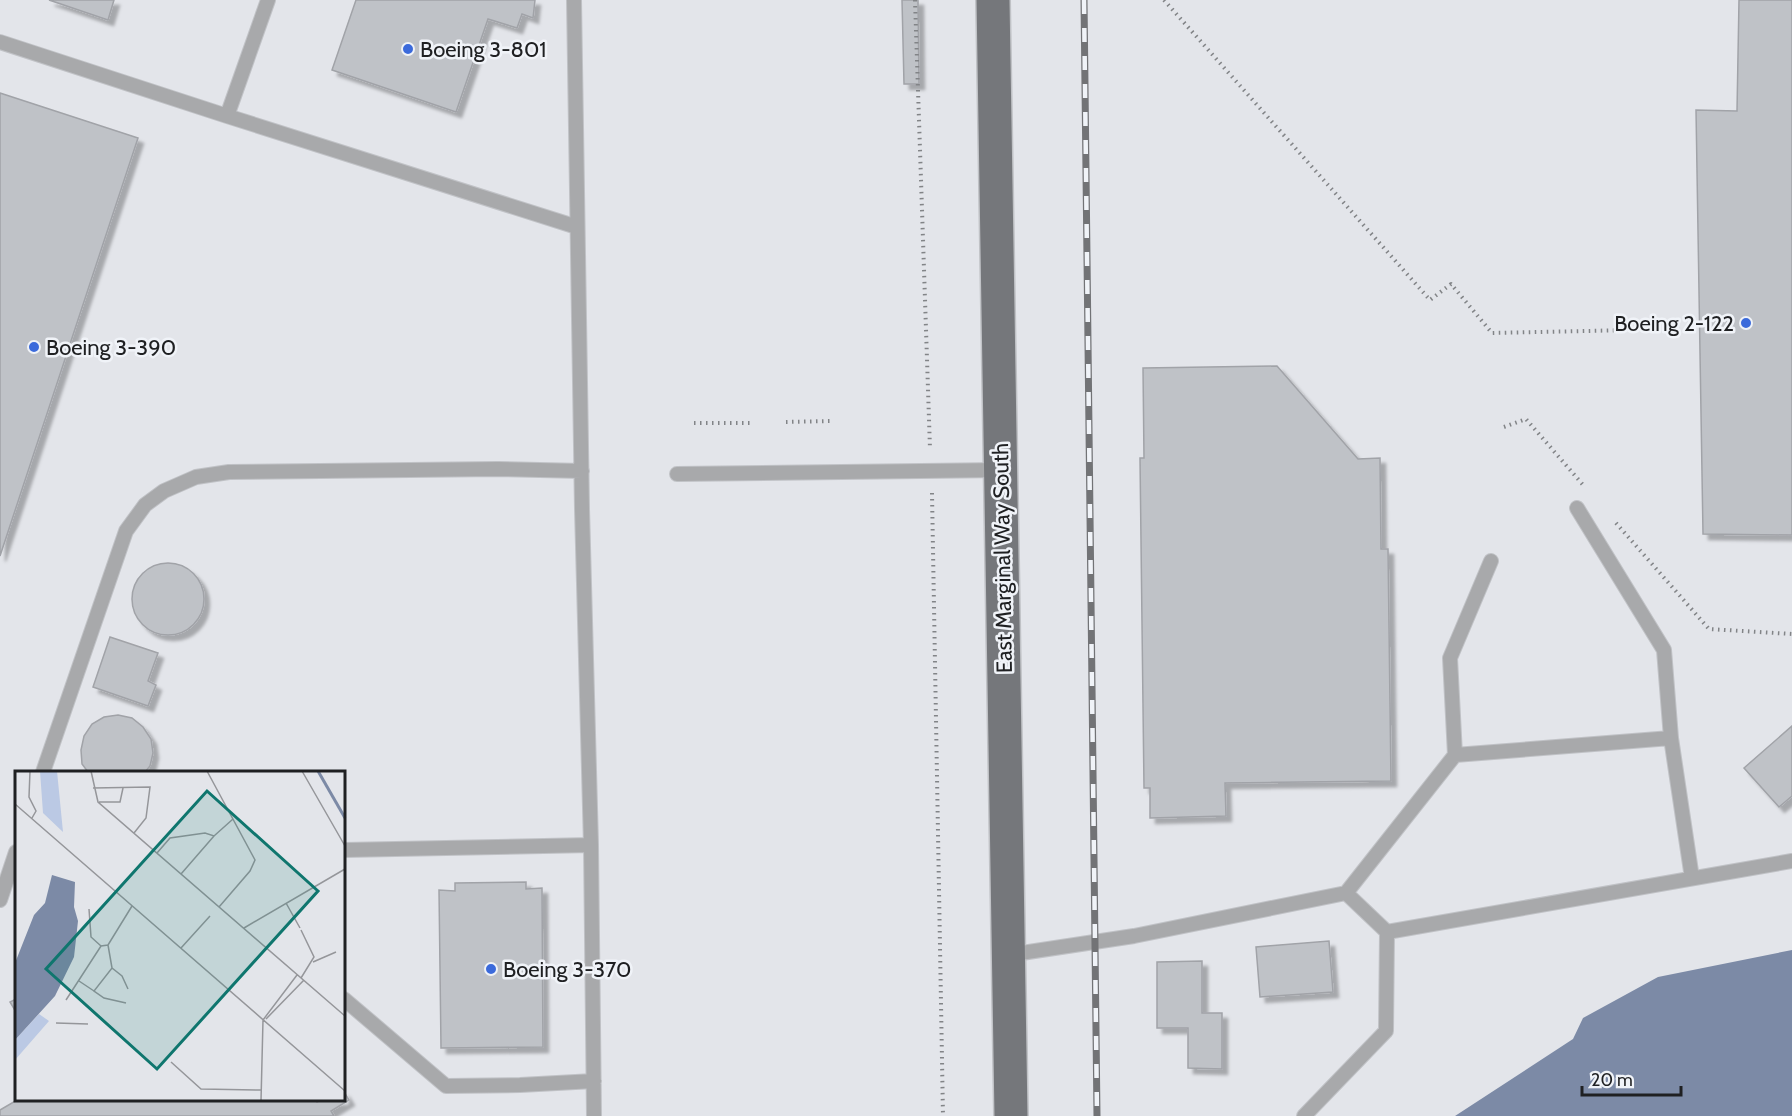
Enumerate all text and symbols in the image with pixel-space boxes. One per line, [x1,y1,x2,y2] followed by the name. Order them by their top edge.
[420,36,546,63] place label: Boeing 3-801
[401,42,415,56] marker: Boeing 3-801
[1614,310,1734,337] place label: Boeing 2-122
[1739,316,1753,330] marker: Boeing 2-122
[46,334,176,361] place label: Boeing 3-390
[27,340,41,354] marker: Boeing 3-390
[987,443,1018,673] street label: East Marginal Way South
[15,771,345,1101] inset map
[503,956,631,983] place label: Boeing 3-370
[484,962,498,976] marker: Boeing 3-370
[1582,1059,1681,1097] scale bar
[1591,1069,1633,1091] text: 20 m

